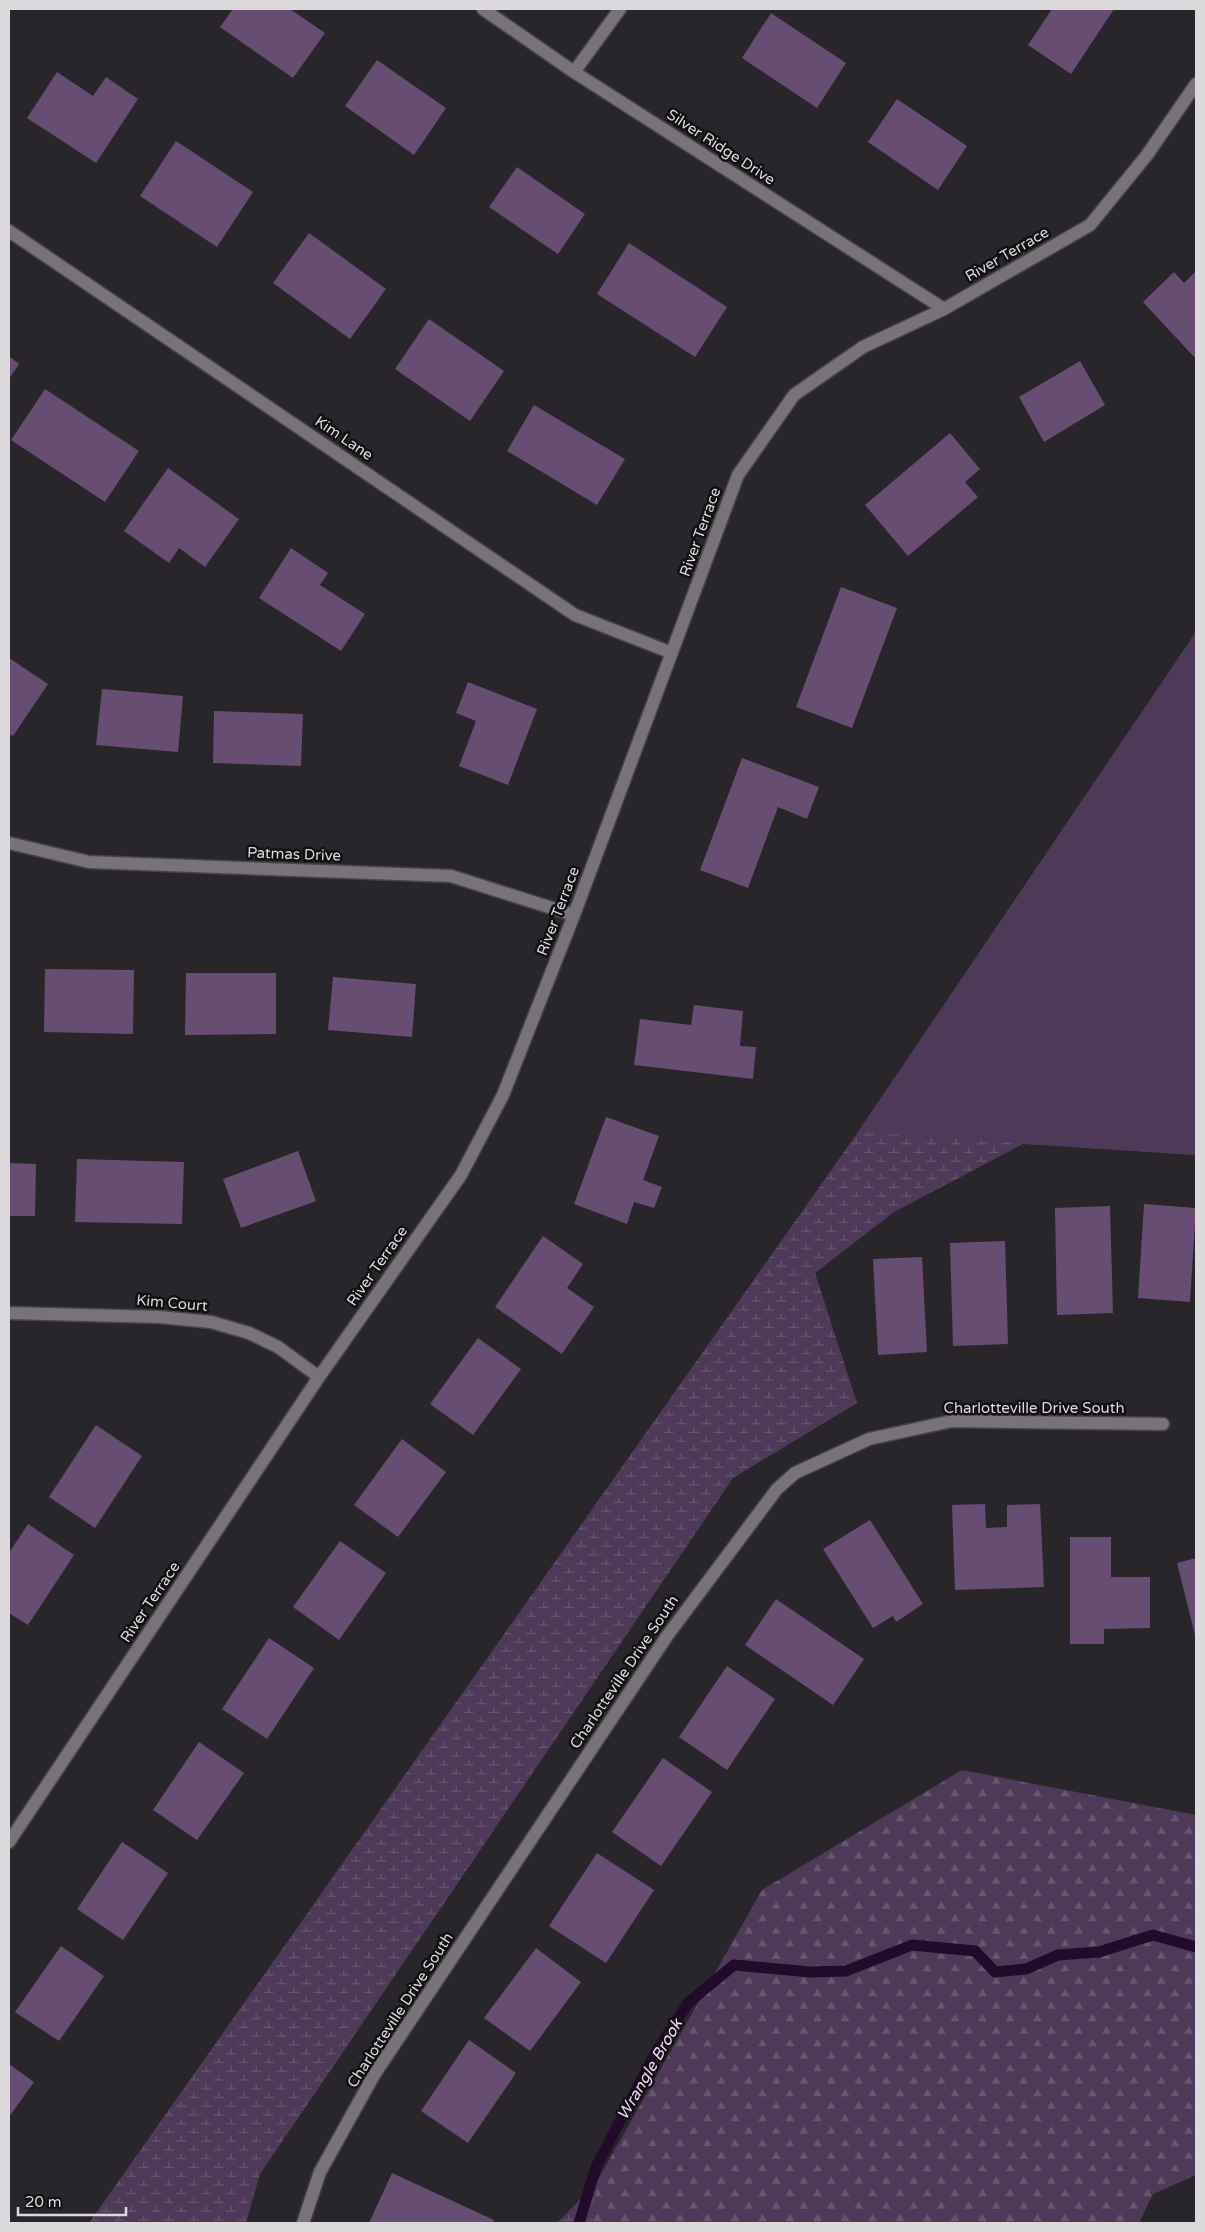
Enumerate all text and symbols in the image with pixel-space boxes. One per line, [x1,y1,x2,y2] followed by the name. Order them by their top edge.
[664,105,778,189] street label: Silver Ridge Drive
[962,223,1052,285] street label: River Terrace
[312,412,376,464] street label: Kim Lane
[676,485,724,579] street label: River Terrace
[247,843,341,865] street label: Patmas Drive
[533,864,583,958] street label: River Terrace
[343,1223,411,1309] street label: River Terrace
[136,1291,209,1315] street label: Kim Court
[943,1399,1125,1417] street label: Charlotteville Drive South
[116,1558,184,1646] street label: River Terrace
[566,1592,682,1752] street label: Charlotteville Drive South
[343,1929,457,2091] street label: Charlotteville Drive South
[613,2014,688,2124] water label: Wrangle Brook
[18,2184,125,2216] scale bar
[25,2193,62,2211] text: 20 m

